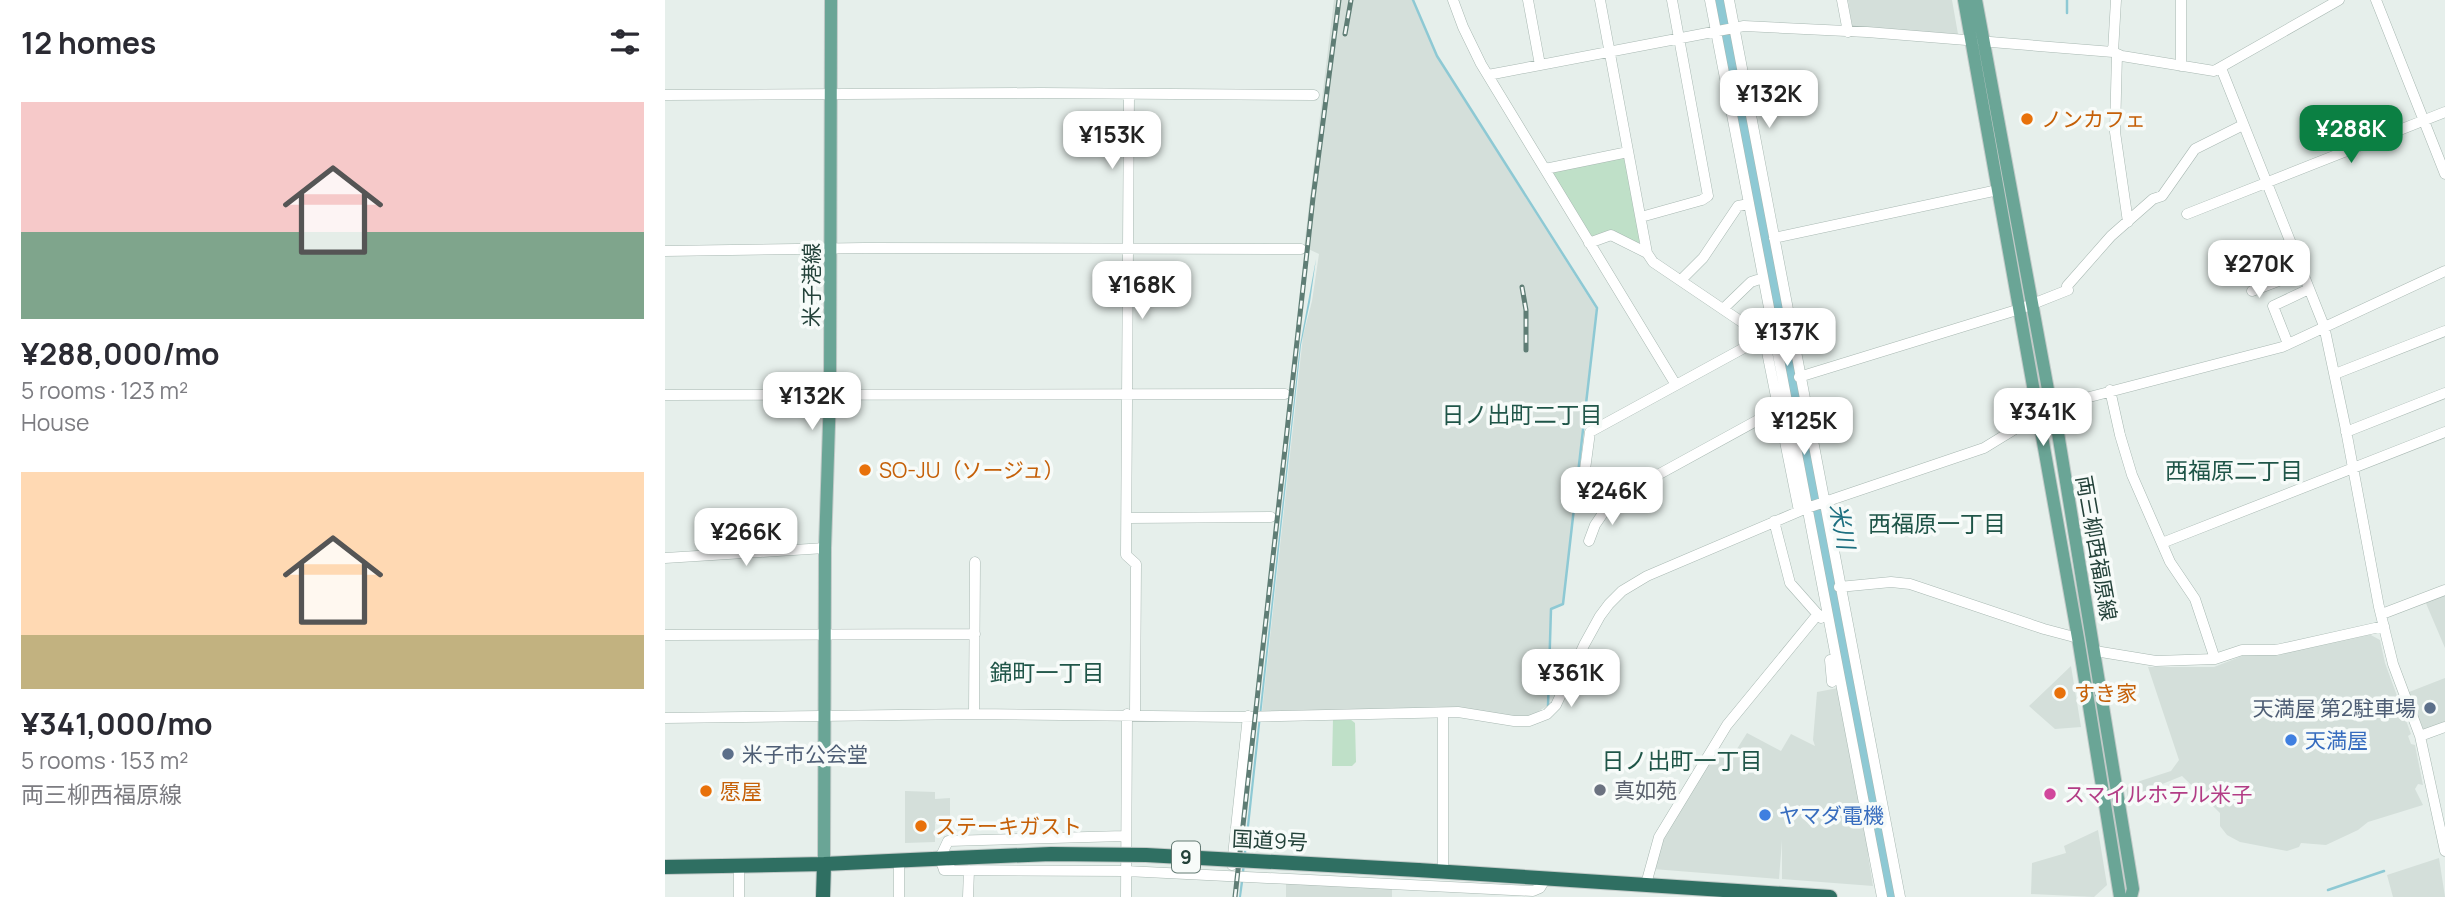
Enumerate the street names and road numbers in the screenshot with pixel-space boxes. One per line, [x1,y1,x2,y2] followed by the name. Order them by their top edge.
[797,243,825,327] street label: 米子港線
[2070,473,2124,623] street label: 両三柳西福原線
[1231,824,1309,856] street label: 国道9号
[1172,842,1200,872] road number: 9

